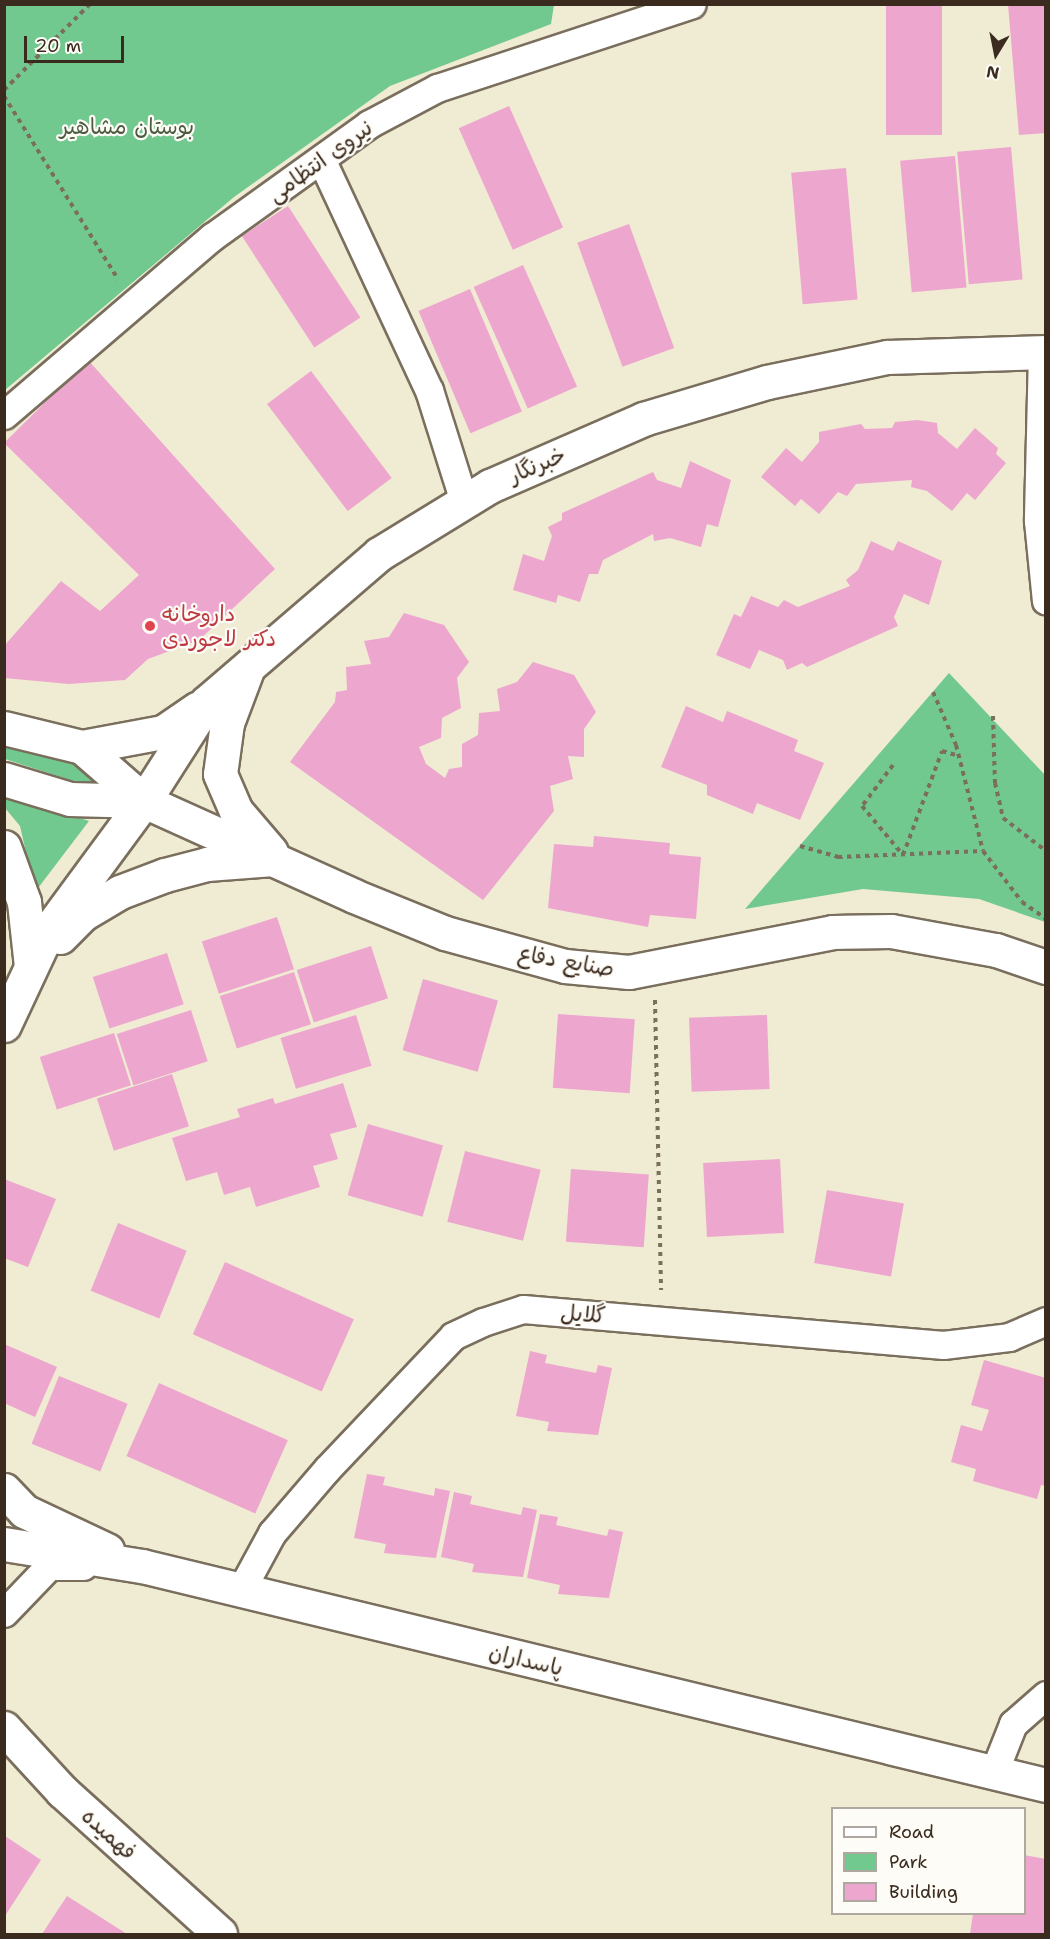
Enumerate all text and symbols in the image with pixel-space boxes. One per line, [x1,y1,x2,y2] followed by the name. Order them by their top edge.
[27,24,128,62] scale bar
[966,24,1026,84] north arrow
[35,34,81,58] text: 20 m
[985,61,1001,84] text: N
[60,114,194,140] park label: بوستان مشاهیر
[262,114,378,208] street label: نیروی انتظامی
[505,441,569,489] street label: خبرنگار
[162,600,276,652] place label: داروخانه دکتر لاجوردی
[143,619,157,633] marker: داروخانه دکتر لاجوردی
[516,940,616,982] street label: صنایع دفاع
[559,1299,607,1329] street label: گلایل
[486,1639,566,1681] street label: پاسداران
[76,1803,142,1865] street label: فهمیده
[831,1807,1026,1915] legend
[889,1820,934,1844] text: Road
[889,1850,928,1874] text: Park
[889,1880,958,1904] text: Building

